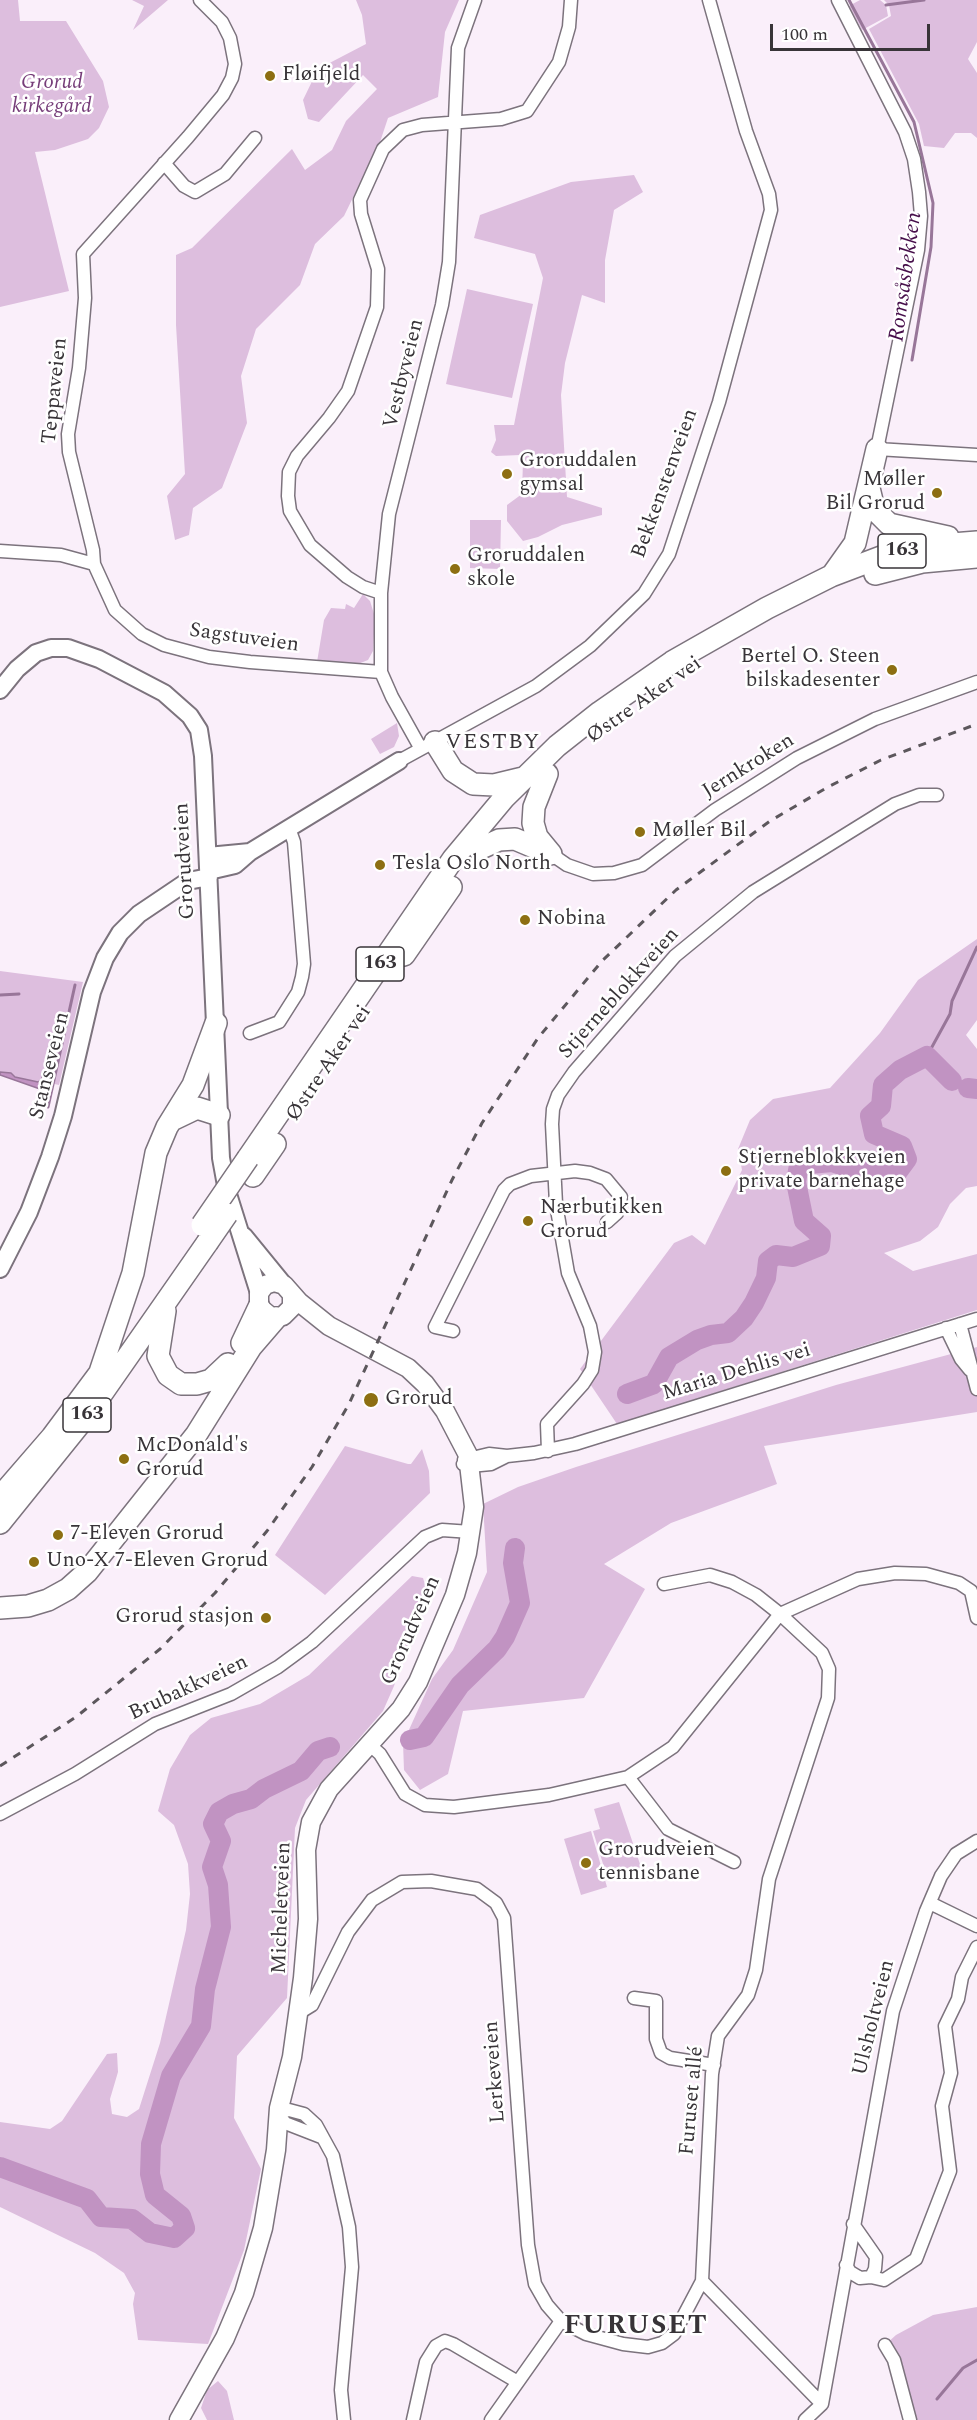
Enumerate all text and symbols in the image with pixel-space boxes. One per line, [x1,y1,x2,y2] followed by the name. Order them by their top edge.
[773,12,934,50] scale bar
[781,21,828,48] text: 100 m
[282,63,360,89] place label: Fløifjeld
[263,69,277,83] marker: Fløifjeld
[12,71,92,121] park label: Grorud kirkegård
[885,211,929,343] water label: Romsåsbekken
[379,317,431,431] street label: Vestbyveien
[38,337,74,445] street label: Teppaveien
[627,406,705,562] street label: Bekkenstenveien
[519,449,637,499] place label: Groruddalen gymsal
[500,467,514,481] marker: Groruddalen gymsal
[826,468,925,518] place label: Møller Bil Grorud
[930,486,944,500] marker: Møller Bil Grorud
[878,534,926,568] road number: 163
[467,544,585,594] place label: Groruddalen skole
[448,562,462,576] marker: Groruddalen skole
[188,619,300,659] street label: Sagstuveien
[740,645,880,695] place label: Bertel O. Steen bilskadesenter
[583,652,707,750] street label: Østre Aker vei
[885,663,899,677] marker: Bertel O. Steen bilskadesenter
[698,729,800,805] street label: Jernkroken
[445,731,541,757] district label: VESTBY
[170,802,202,920] street label: Grorudveien
[652,819,746,845] place label: Møller Bil
[633,825,647,839] marker: Møller Bil
[392,852,551,878] place label: Tesla Oslo North
[373,858,387,872] marker: Tesla Oslo North
[537,907,606,933] place label: Nobina
[518,913,532,927] marker: Nobina
[554,923,686,1065] street label: Stjerneblokkveien
[356,947,404,981] road number: 163
[282,1001,378,1127] street label: Østre Aker vei
[26,1010,76,1122] street label: Stanseveien
[738,1146,906,1196] place label: Stjerneblokkveien private barnehage
[719,1164,733,1178] marker: Stjerneblokkveien private barnehage
[540,1196,663,1246] place label: Nærbutikken Grorud
[521,1214,535,1228] marker: Nærbutikken Grorud
[660,1339,814,1407] street label: Maria Dehlis vei
[385,1387,453,1413] place label: Grorud
[362,1391,380,1409] marker: Grorud
[63,1398,111,1432] road number: 163
[136,1434,248,1484] place label: McDonald's Grorud
[117,1452,131,1466] marker: McDonald's Grorud
[70,1522,224,1548] place label: 7-Eleven Grorud
[51,1528,65,1542] marker: 7-Eleven Grorud
[46,1549,268,1575] place label: Uno-X 7-Eleven Grorud
[27,1555,41,1569] marker: Uno-X 7-Eleven Grorud
[377,1572,447,1690] street label: Grorudveien
[115,1605,254,1631] place label: Grorud stasjon
[259,1611,273,1625] marker: Grorud stasjon
[125,1650,253,1728] street label: Brubakkveien
[598,1838,715,1888] place label: Grorudveien tennisbane
[268,1842,298,1974] street label: Micheletveien
[579,1856,593,1870] marker: Grorudveien tennisbane
[848,1958,902,2078] street label: Ulsholtveien
[480,2020,512,2124] street label: Lerkeveien
[676,2046,710,2156] street label: Furuset allé
[564,2312,708,2344] district label: FURUSET

